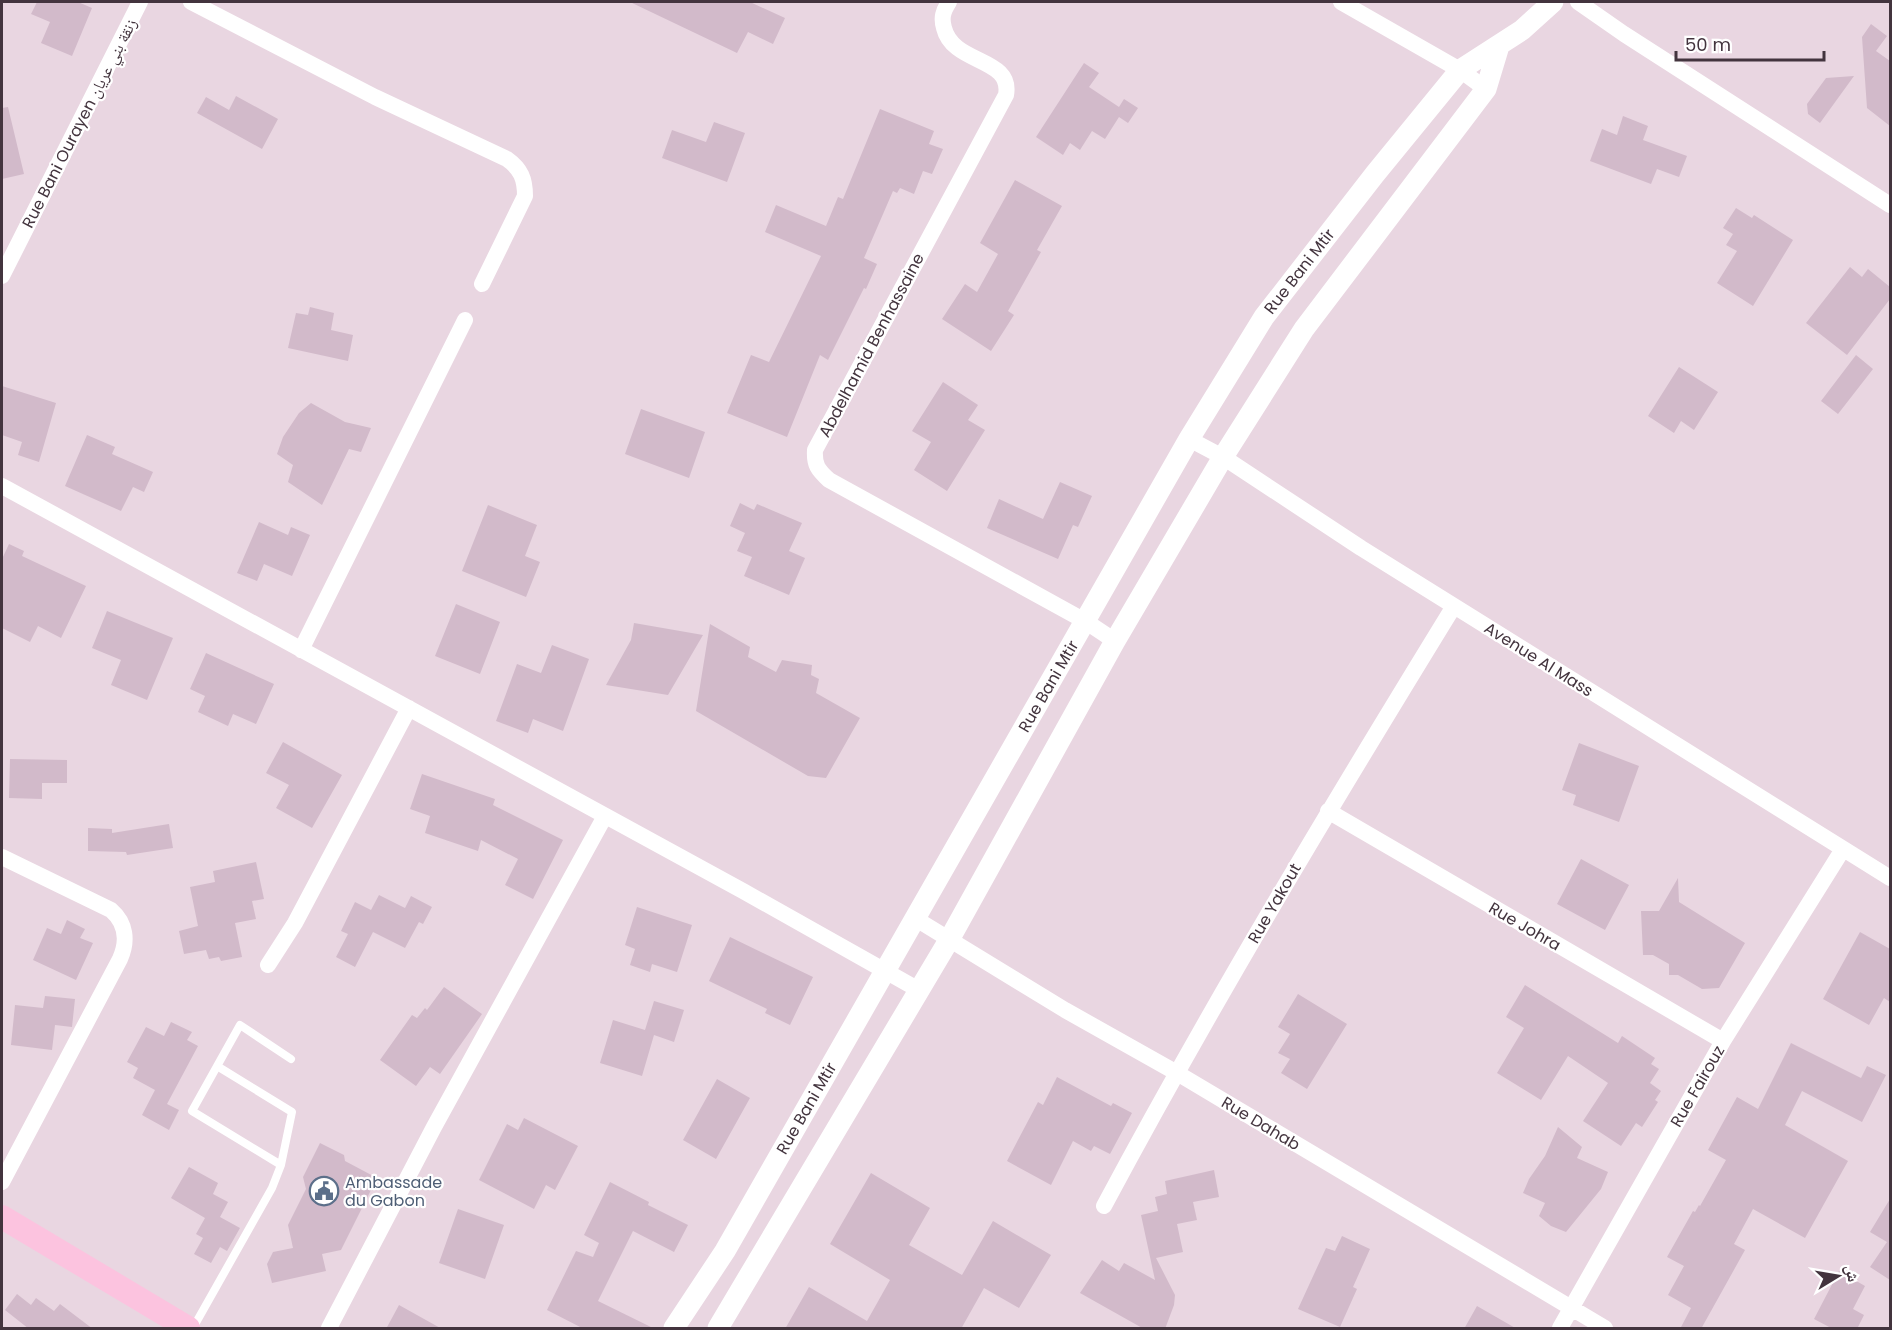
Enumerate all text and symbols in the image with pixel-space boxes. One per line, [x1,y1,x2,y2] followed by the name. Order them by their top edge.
[16,14,143,232] street label: Rue Bani Ourayen زنقة بني عريان
[1676,24,1824,62] scale bar
[1685,32,1731,57] text: 50 m
[1259,224,1340,319] street label: Rue Bani Mtir
[813,249,930,441] street label: Abdelhamid Benhassaine
[1480,617,1598,702] street label: Avenue Al Mass
[1013,636,1084,736] street label: Rue Bani Mtir
[1242,859,1307,947] street label: Rue Yakout
[1484,896,1565,956] street label: Rue Johra
[1665,1041,1730,1131] street label: Rue Fairouz
[771,1058,842,1158] street label: Rue Bani Mtir
[1217,1091,1305,1156] street label: Rue Dahab
[345,1171,442,1212] place label: Ambassade du Gabon
[308,1175,340,1207] public building icon: Ambassade du Gabon
[1808,1246,1868,1306] north arrow
[1839,1263,1865,1284] text: ش

